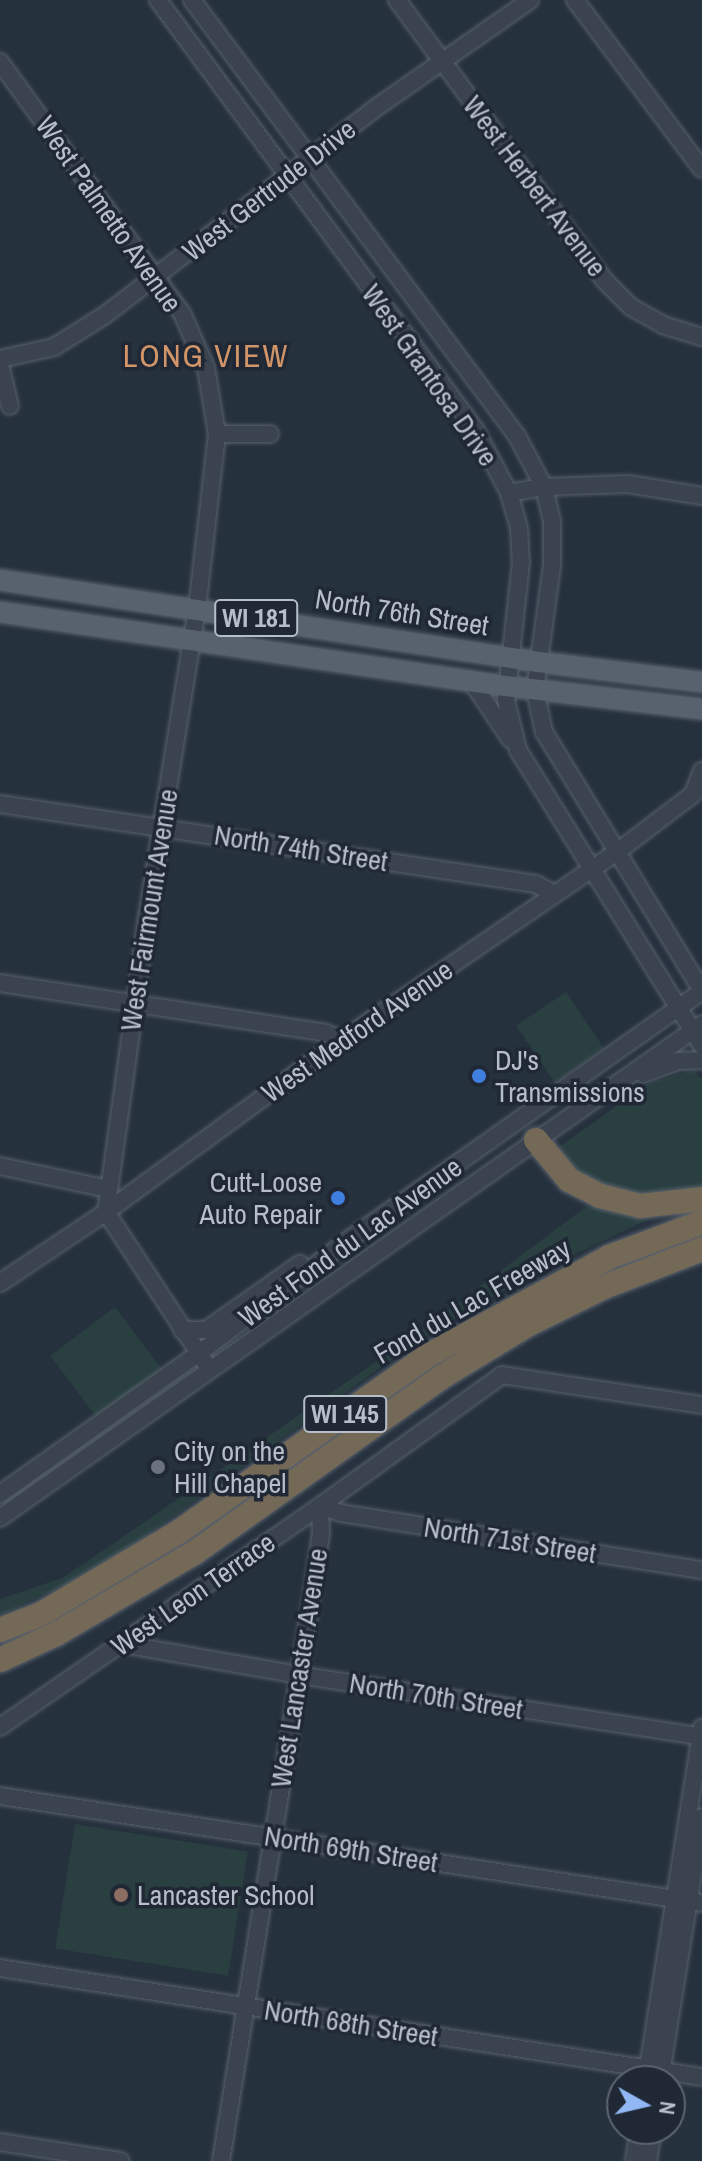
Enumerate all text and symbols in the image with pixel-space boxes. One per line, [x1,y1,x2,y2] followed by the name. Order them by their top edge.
[456,89,614,283] street label: West Herbert Avenue
[28,109,190,319] street label: West Palmetto Avenue
[176,112,362,268] street label: West Gertrude Drive
[355,278,505,472] street label: West Grantosa Drive
[123,337,289,375] district label: LONG VIEW
[313,582,491,642] street label: North 76th Street
[214,596,298,640] road number: WI 181
[113,786,185,1034] street label: West Fairmount Avenue
[212,818,390,878] street label: North 74th Street
[255,952,459,1110] street label: West Medford Avenue
[495,1043,645,1109] place label: DJ's Transmissions
[470,1067,488,1085] marker: DJ's Transmissions
[231,1149,469,1335] street label: West Fond du Lac Avenue
[199,1165,322,1231] place label: Cutt-Loose Auto Repair
[329,1189,347,1207] marker: Cutt-Loose Auto Repair
[368,1231,576,1371] street label: Fond du Lac Freeway
[303,1392,387,1436] road number: WI 145
[174,1434,286,1500] place label: City on the Hill Chapel
[149,1458,167,1476] marker: City on the Hill Chapel
[422,1510,598,1570] street label: North 71st Street
[105,1525,281,1663] street label: West Leon Terrace
[263,1545,335,1791] street label: West Lancaster Avenue
[347,1666,525,1726] street label: North 70th Street
[262,1819,440,1879] street label: North 69th Street
[137,1878,314,1912] place label: Lancaster School
[112,1886,130,1904] marker: Lancaster School
[262,1993,440,2053] street label: North 68th Street
[606,2065,686,2145] north arrow
[652,2100,684,2117] text: N

